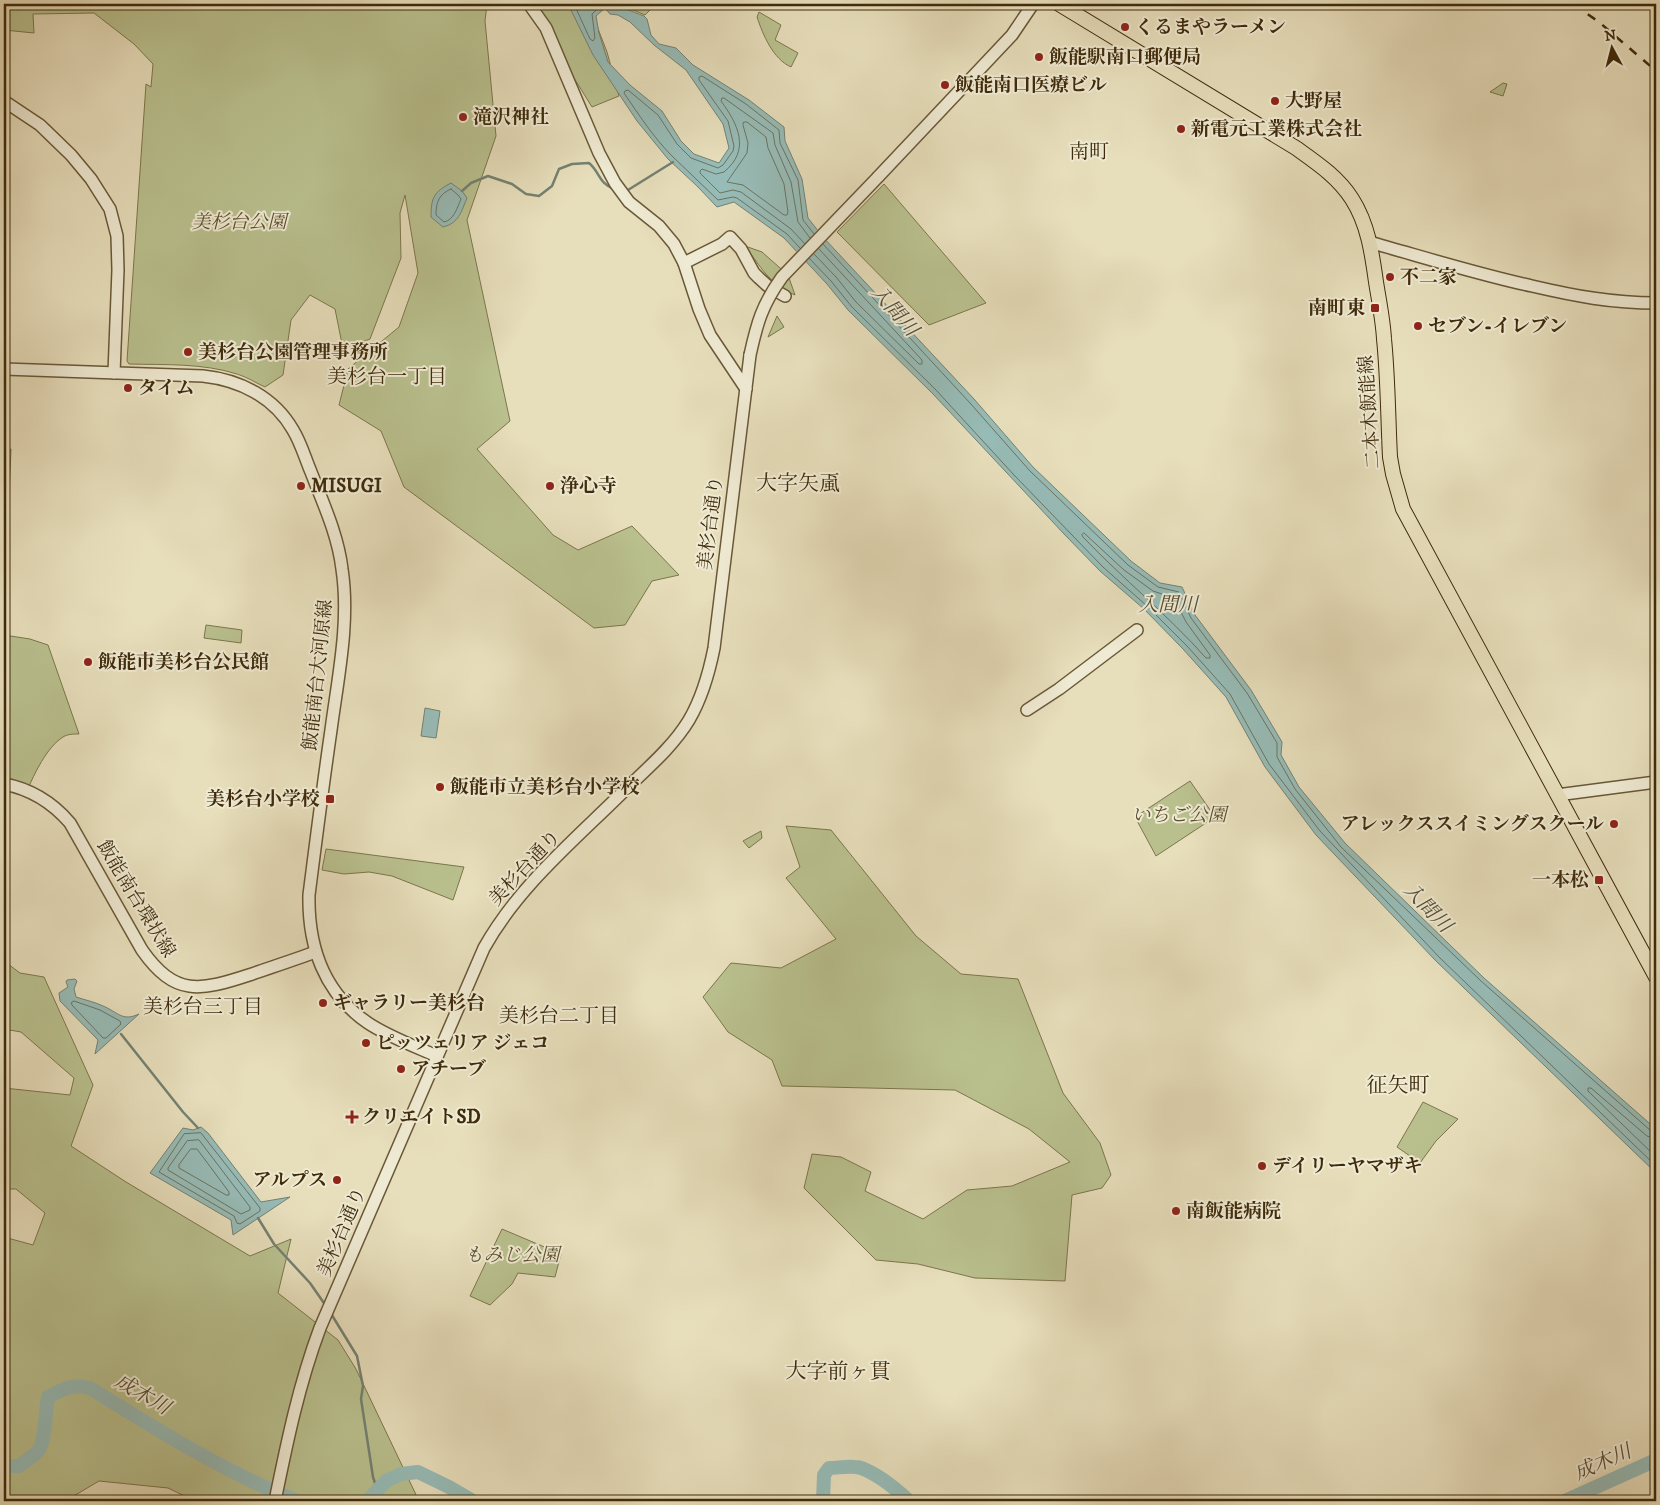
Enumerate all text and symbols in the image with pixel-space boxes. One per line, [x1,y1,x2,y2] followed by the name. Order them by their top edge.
[1135,16,1286,39] place label: くるまやラーメン
[1119,21,1131,33] marker: くるまやラーメン
[1588,22,1638,72] north arrow
[1604,26,1618,46] text: N
[1049,46,1201,69] place label: 飯能駅南口郵便局
[1033,51,1045,63] marker: 飯能駅南口郵便局
[955,74,1107,97] place label: 飯能南口医療ビル
[939,79,951,91] marker: 飯能南口医療ビル
[1285,90,1342,113] place label: 大野屋
[1269,95,1281,107] marker: 大野屋
[473,106,549,129] place label: 滝沢神社
[457,111,469,123] marker: 滝沢神社
[1191,118,1362,141] place label: 新電元工業株式会社
[1175,123,1187,135] marker: 新電元工業株式会社
[1069,140,1109,165] district label: 南町
[191,211,289,234] park label: 美杉台公園
[1400,266,1457,289] place label: 不二家
[1384,271,1396,283] marker: 不二家
[865,280,924,343] water label: 入間川
[1308,297,1365,320] place label: 南町東
[1369,302,1381,314] marker: 南町東
[1428,315,1567,338] place label: セブン-イレブン
[1412,320,1424,332] marker: セブン-イレブン
[198,341,388,364] place label: 美杉台公園管理事務所
[182,346,194,358] marker: 美杉台公園管理事務所
[1355,354,1385,470] street label: 二本木飯能線
[327,365,447,390] district label: 美杉台一丁目
[138,377,195,400] place label: タイム
[122,382,134,394] marker: タイム
[756,471,840,497] district label: 大字矢颪
[694,474,728,572] street label: 美杉台通り
[311,475,382,498] place label: MISUGI
[560,475,617,498] place label: 浄心寺
[295,480,307,492] marker: MISUGI
[544,480,556,492] marker: 浄心寺
[1138,593,1200,618] water label: 入間川
[299,598,337,752] street label: 飯能南台大河原線
[98,651,269,674] place label: 飯能市美杉台公民館
[82,656,94,668] marker: 飯能市美杉台公民館
[450,776,640,799] place label: 飯能市立美杉台小学校
[434,781,446,793] marker: 飯能市立美杉台小学校
[206,788,320,811] place label: 美杉台小学校
[324,793,336,805] marker: 美杉台小学校
[1131,804,1229,827] park label: いちご公園
[1340,813,1604,836] place label: アレックススイミングスクール
[1608,818,1620,830] marker: アレックススイミングスクール
[484,825,566,911] street label: 美杉台通り
[92,836,180,962] street label: 飯能南台環状線
[1532,869,1589,892] place label: 一本松
[1593,874,1605,886] marker: 一本松
[1397,878,1458,940] water label: 入間川
[333,992,485,1015] place label: ギャラリー美杉台
[143,995,263,1020] district label: 美杉台三丁目
[317,997,329,1009] marker: ギャラリー美杉台
[499,1004,619,1029] district label: 美杉台二丁目
[376,1032,549,1055] place label: ピッツェリア ジェコ
[360,1037,372,1049] marker: ピッツェリア ジェコ
[411,1058,486,1081] place label: アチーブ
[395,1063,407,1075] marker: アチーブ
[1367,1073,1430,1099] district label: 征矢町
[362,1106,481,1129] place label: クリエイトSD
[346,1111,358,1123] marker: クリエイトSD
[1272,1155,1423,1178] place label: デイリーヤマザキ
[1256,1160,1268,1172] marker: デイリーヤマザキ
[253,1169,327,1192] place label: アルプス
[331,1174,343,1186] marker: アルプス
[313,1184,371,1280] street label: 美杉台通り
[1186,1200,1281,1223] place label: 南飯能病院
[1170,1205,1182,1217] marker: 南飯能病院
[464,1244,562,1267] park label: もみじ公園
[786,1359,891,1385] district label: 大字前ヶ貫
[110,1369,176,1422] water label: 成木川
[1571,1439,1637,1487] water label: 成木川

